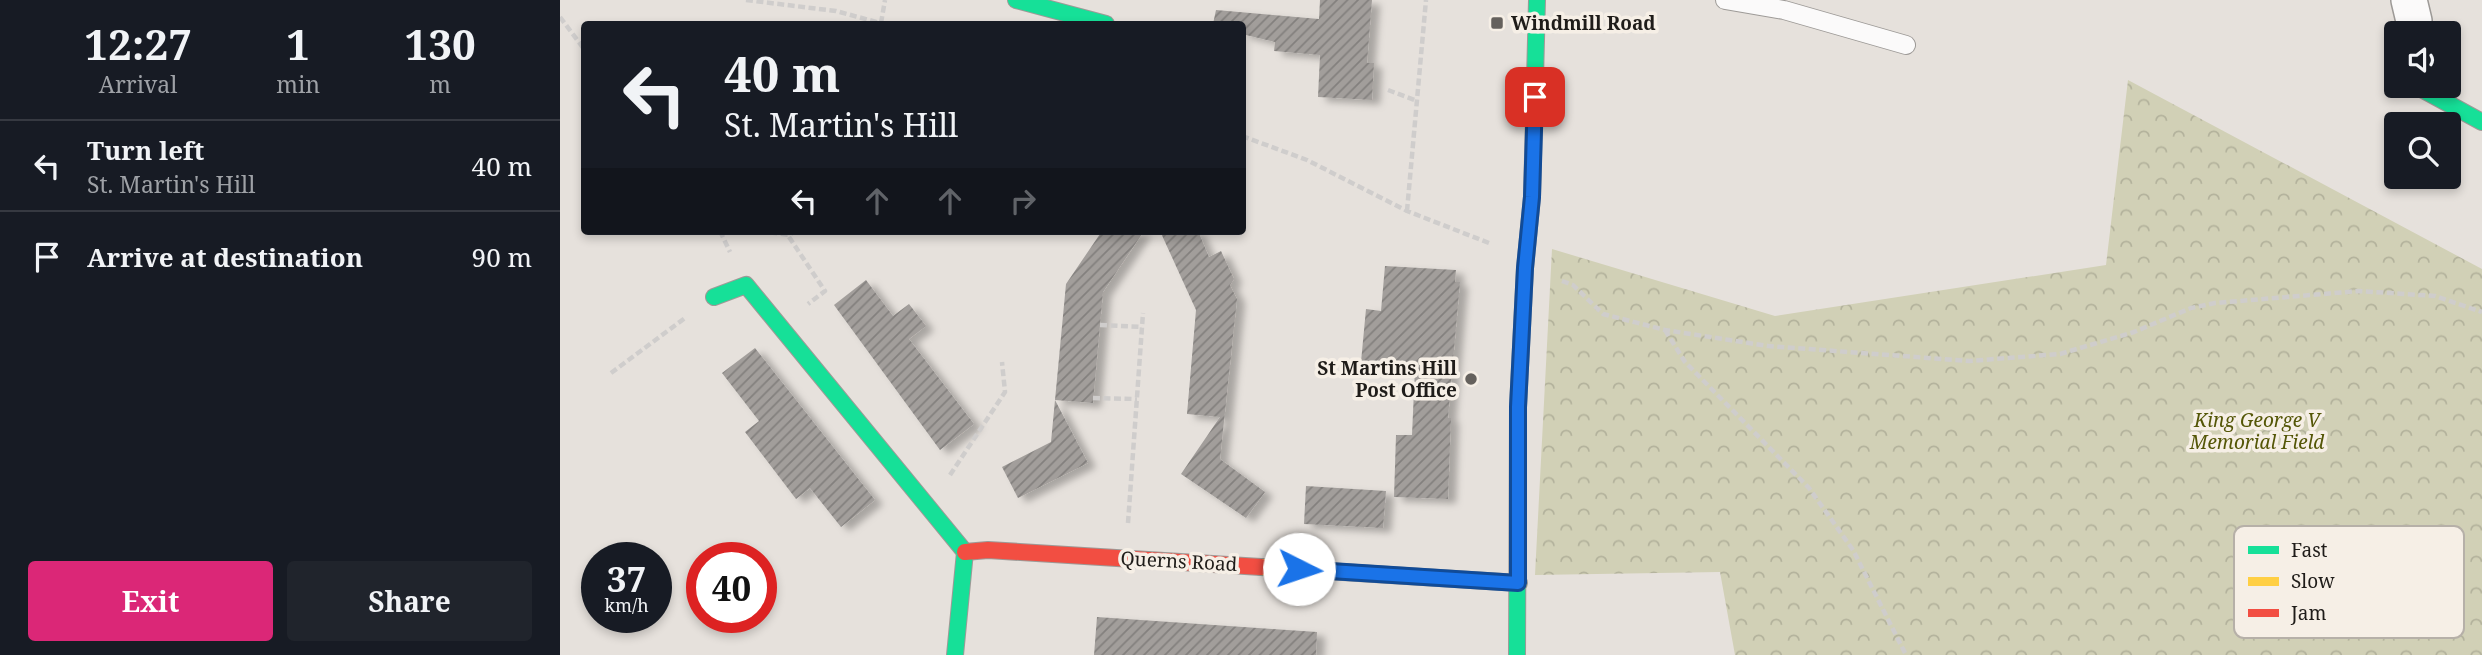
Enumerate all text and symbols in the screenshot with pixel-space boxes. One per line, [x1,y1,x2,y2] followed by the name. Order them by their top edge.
[1511,10,1656,36] place label: Windmill Road
[84,15,192,72] text: 12:27
[286,15,310,72] text: 1
[404,15,476,72] text: 130
[1489,15,1505,31] marker: Windmill Road
[2384,21,2461,189] map controls
[2384,21,2461,98] button: sound
[724,40,840,106] text: 40 m
[609,49,700,140] icon: left
[1505,67,1565,127] pin
[99,68,177,100] text: Arrival
[276,68,320,100] text: min
[429,68,451,100] text: m
[1516,78,1554,116] icon: arrive
[724,103,958,146] text: St. Martin's Hill
[2384,112,2461,189] button: search
[87,132,204,168] text: Turn left
[28,147,66,185] icon: left
[472,148,532,184] text: 40 m
[87,168,255,200] text: St. Martin's Hill
[785,182,823,220] icon: left
[858,182,896,220] icon: ahead
[931,182,969,220] icon: ahead
[1004,182,1042,220] icon: right
[28,238,66,276] icon: arrive
[87,239,363,275] text: Arrive at destination
[472,239,532,275] text: 90 m
[1317,355,1457,403] place label: St Martins Hill Post Office
[1463,371,1479,387] marker: St Martins Hill Post Office
[2189,407,2325,455] park label: King George V Memorial Field
[2234,526,2464,638] legend
[1262,532,1336,606] position arrow
[2291,537,2328,563] text: Fast
[686,542,777,633] speed limit sign: 40
[1120,545,1238,577] street label: Querns Road
[607,555,646,602] text: 37
[28,561,273,641] button: Exit
[287,561,532,641] button: Share
[2291,568,2335,594] text: Slow
[604,593,649,617] text: km/h
[2290,600,2326,626] text: Jam

